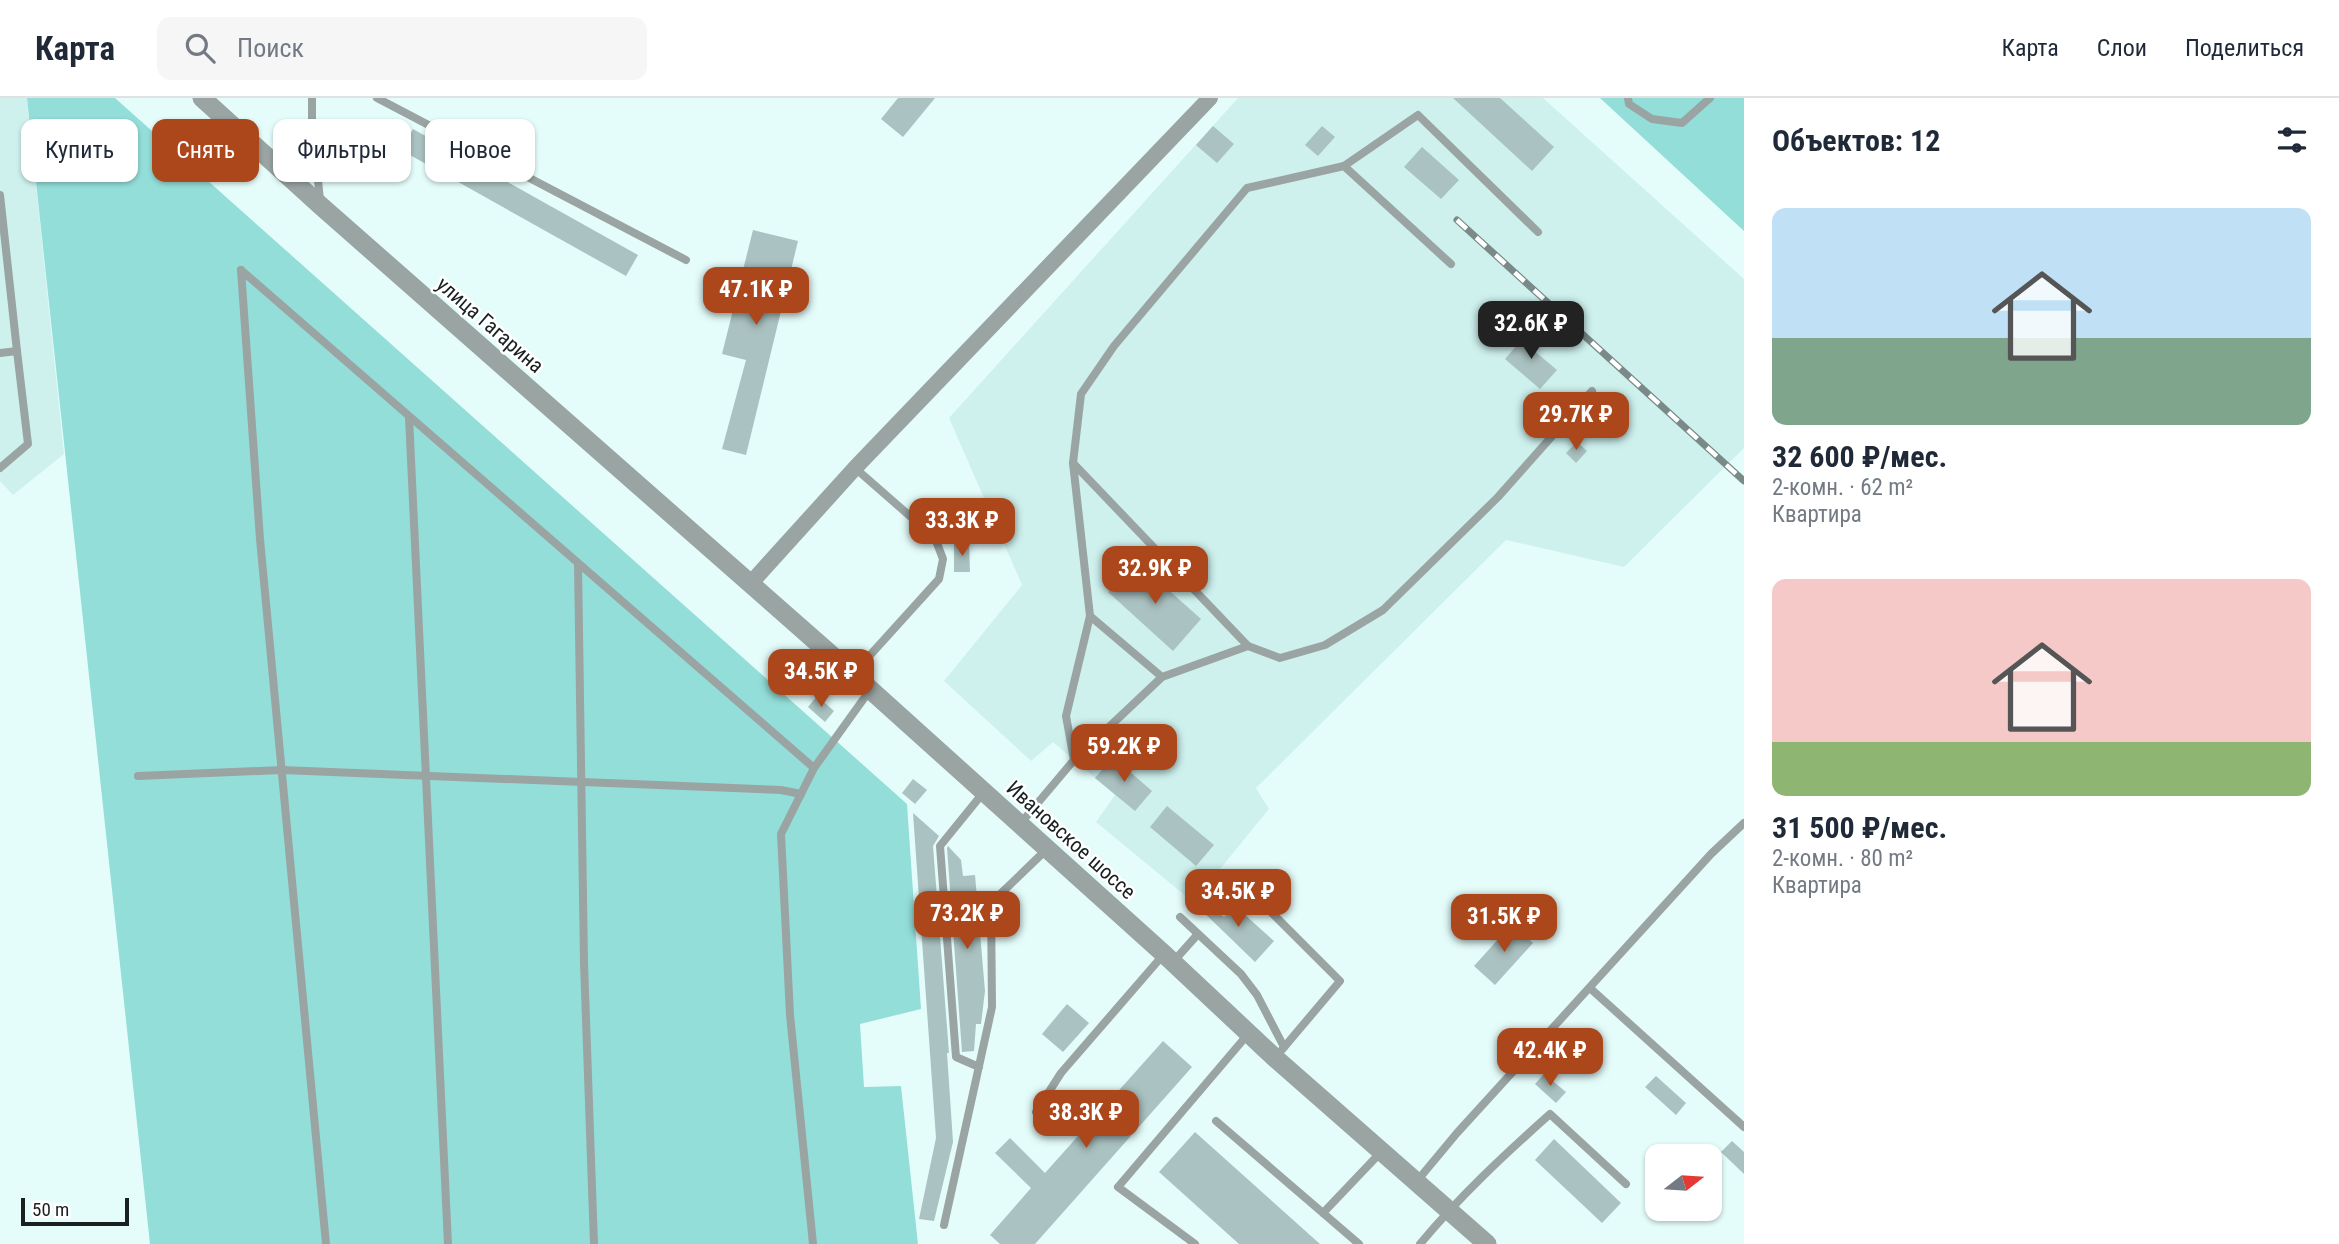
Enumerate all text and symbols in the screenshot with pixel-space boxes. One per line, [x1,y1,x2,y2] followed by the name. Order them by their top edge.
[157,17,647,80] search box
[35,29,115,68] text: Карта
[181,29,219,67] icon: search
[237,33,304,63] text: Поиск
[2001,34,2059,62] text: Карта
[2097,34,2147,62] text: Слои
[2185,34,2304,62] text: Поделиться
[21,119,138,182] chip: Купить
[152,119,259,182] chip: Снять
[273,119,411,182] chip: Фильтры
[425,119,535,182] chip: Новое
[2273,121,2311,159] icon: filters
[1772,123,1940,158] text: Объектов: 12
[1979,253,2105,379] icon: home
[691,268,821,327] pin: 47.1K ₽
[432,272,548,378] street label: улица Гагарина
[719,276,793,303] text: 47.1K ₽
[1466,302,1596,361] pin: 32.6K ₽
[1494,310,1568,337] text: 32.6K ₽
[1511,392,1641,452] pin: 29.7K ₽
[1539,401,1613,428] text: 29.7K ₽
[1772,439,1947,474] text: 32 600 ₽/мес.
[1772,474,1913,501] text: 2-комн. · 62 m²
[897,498,1027,558] pin: 33.3K ₽
[1772,501,1862,528] text: Квартира
[925,507,999,534] text: 33.3K ₽
[1090,546,1220,606] pin: 32.9K ₽
[1118,555,1192,582] text: 32.9K ₽
[1979,624,2105,750] icon: home
[756,650,886,709] pin: 34.5K ₽
[784,658,858,685] text: 34.5K ₽
[1059,724,1189,784] pin: 59.2K ₽
[1087,733,1161,760] text: 59.2K ₽
[1002,776,1140,904] street label: Ивановское шоссе
[1772,810,1947,845] text: 31 500 ₽/мес.
[1772,845,1913,872] text: 2-комн. · 80 m²
[1173,870,1303,929] pin: 34.5K ₽
[1772,872,1862,899] text: Квартира
[1201,878,1275,905] text: 34.5K ₽
[902,892,1032,951] pin: 73.2K ₽
[1439,894,1569,954] pin: 31.5K ₽
[930,900,1004,927] text: 73.2K ₽
[1467,903,1541,930] text: 31.5K ₽
[1485,1028,1615,1088] pin: 42.4K ₽
[1513,1037,1587,1064] text: 42.4K ₽
[1021,1090,1151,1150] pin: 38.3K ₽
[1049,1099,1123,1126] text: 38.3K ₽
[1645,1144,1722,1222] north arrow
[1645,1144,1722,1221] map controls
[21,1195,130,1227] scale bar
[32,1198,69,1221] text: 50 m

